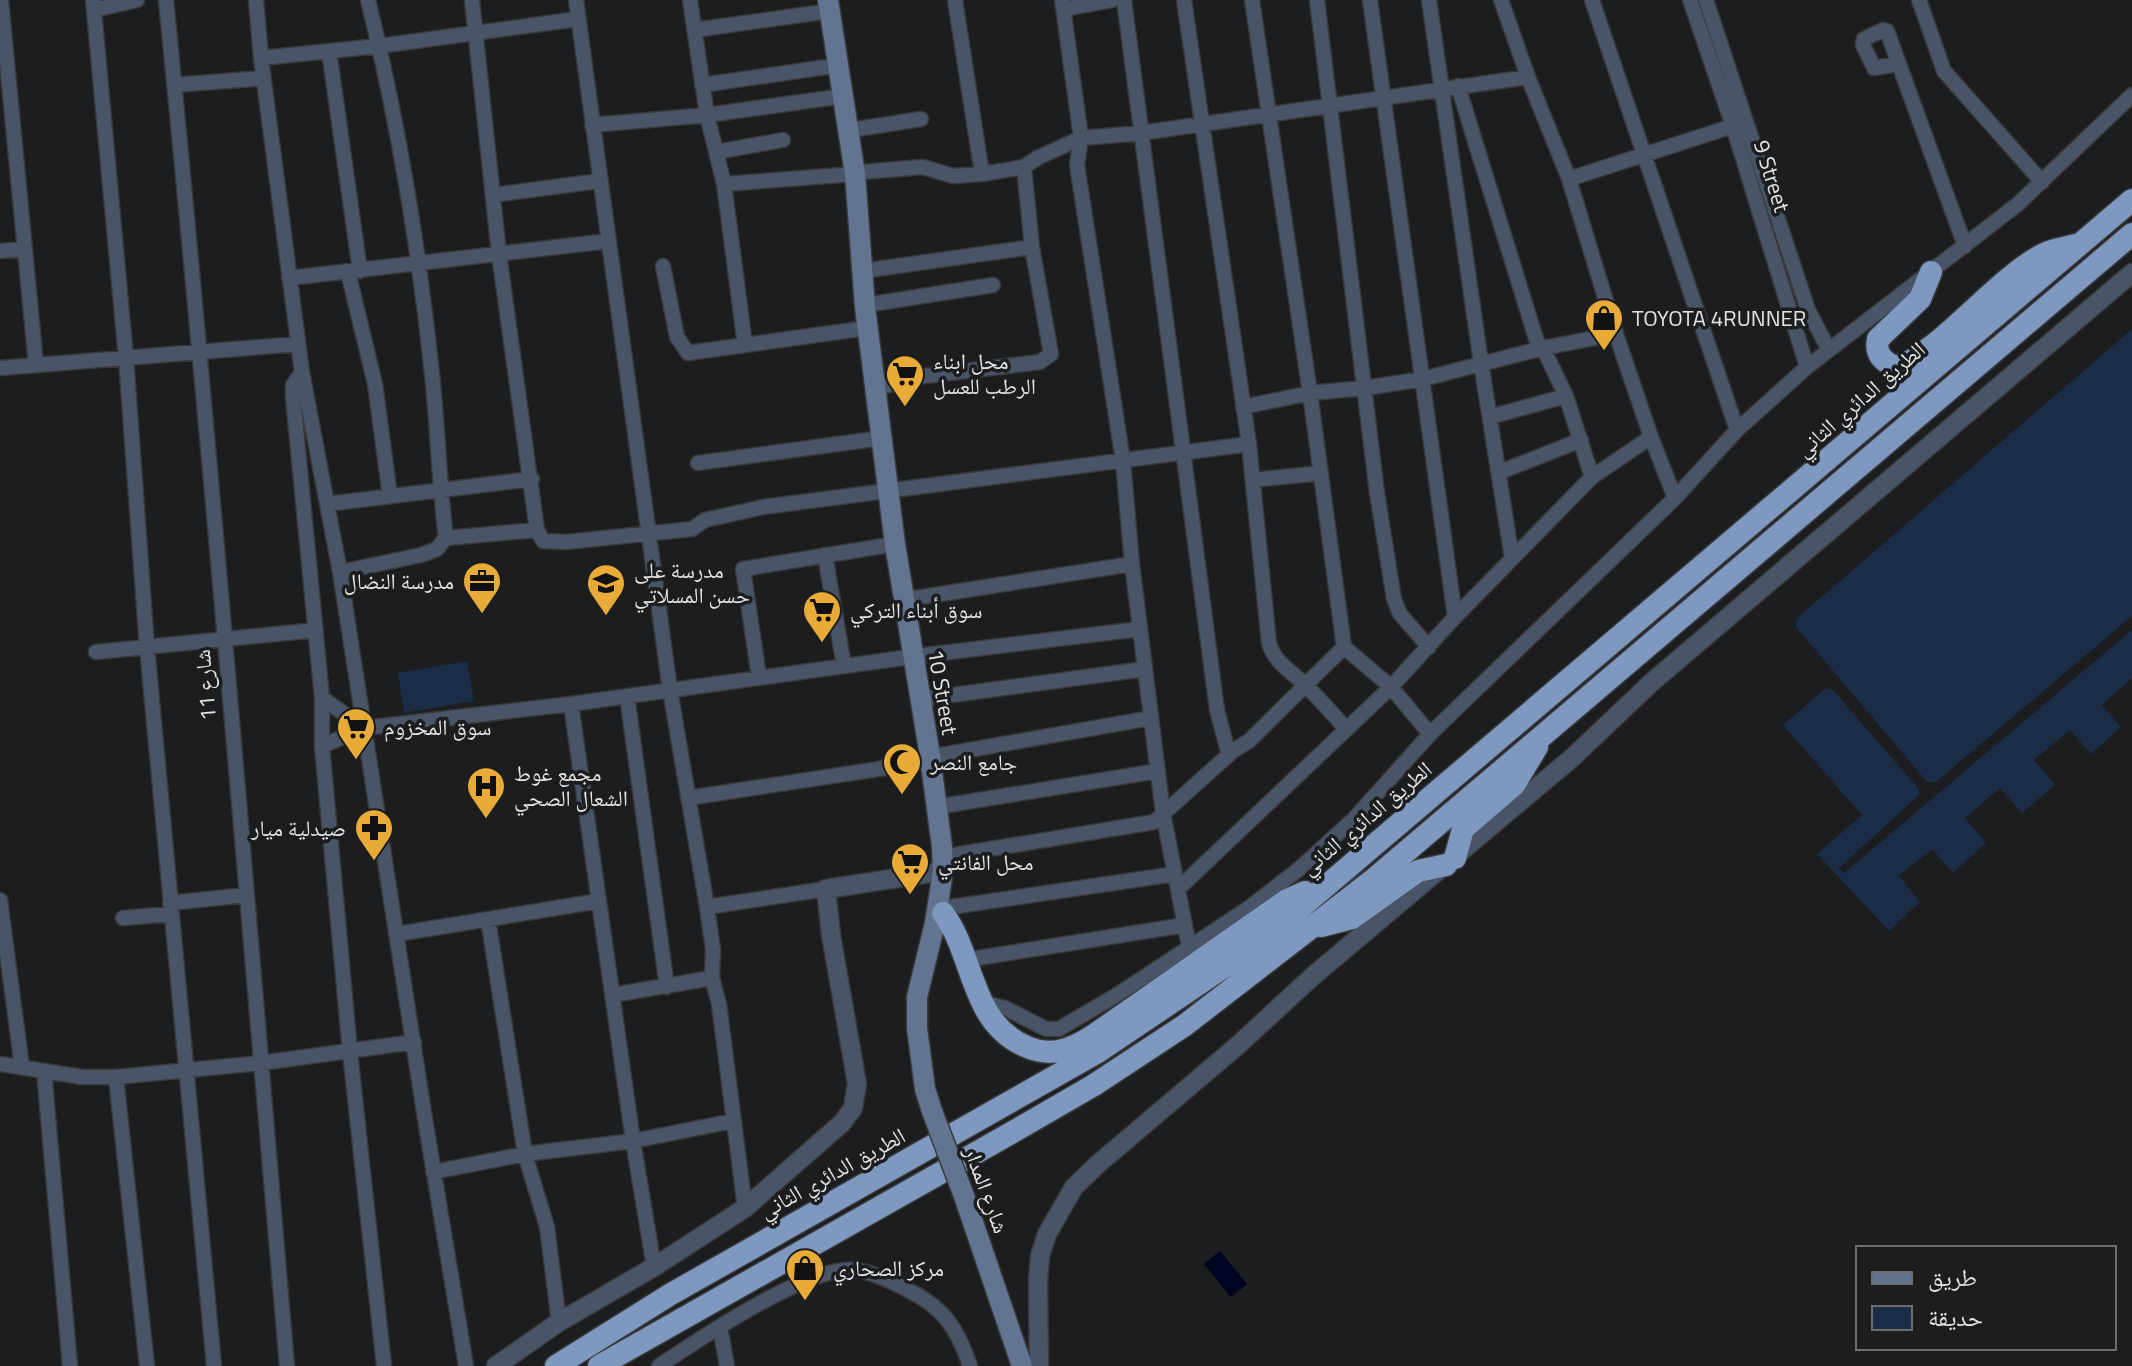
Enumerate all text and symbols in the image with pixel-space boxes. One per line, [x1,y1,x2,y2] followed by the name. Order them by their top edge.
[1745,136,1799,217] street label: 9 Street
[1583,297,1625,352] shop icon: TOYOTA 4RUNNER
[1632,301,1806,335] place label: TOYOTA 4RUNNER
[1787,333,1933,466] street label: الطريق الدائري الثاني
[933,344,1036,403] place label: محل ابناء الرطب للعسل
[884,353,926,408] supermarket icon: محل ابناء الرطب للعسل
[634,553,750,613] place label: مدرسة على حسن المسلاتي
[461,560,503,615] office icon: مدرسة النضال
[585,562,627,617] school or university icon: مدرسة على حسن المسلاتي
[344,564,454,598] place label: مدرسة النضال
[801,589,843,644] supermarket icon: سوق أبناء التركي
[850,593,983,628] place label: سوق أبناء التركي
[919,647,967,738] street label: 10 Street
[185,648,225,722] street label: شارع 11
[335,706,377,761] supermarket icon: سوق المخزوم
[384,710,491,744] place label: سوق المخزوم
[881,741,923,796] mosque icon: جامع النصر
[929,745,1017,779] place label: جامع النصر
[1293,753,1440,884] street label: الطريق الدائري الثاني
[514,756,628,816] place label: مجمع غوط الشعال الصحي
[465,765,507,820] hospital icon: مجمع غوط الشعال الصحي
[353,807,395,862] pharmacy icon: صيدلية ميار
[250,811,346,845] place label: صيدلية ميار
[889,841,931,896] supermarket icon: محل الفانتي
[938,845,1034,880] place label: محل الفانتي
[753,1119,912,1228] street label: الطريق الدائري الثاني
[955,1141,1018,1238] street label: شارع المدار
[1856,1246,2116,1350] legend
[784,1247,826,1302] shop icon: مركز الصحاري
[833,1251,944,1286] place label: مركز الصحاري
[1928,1259,1977,1295] text: طريق
[1928,1299,1983,1335] text: حديقة

